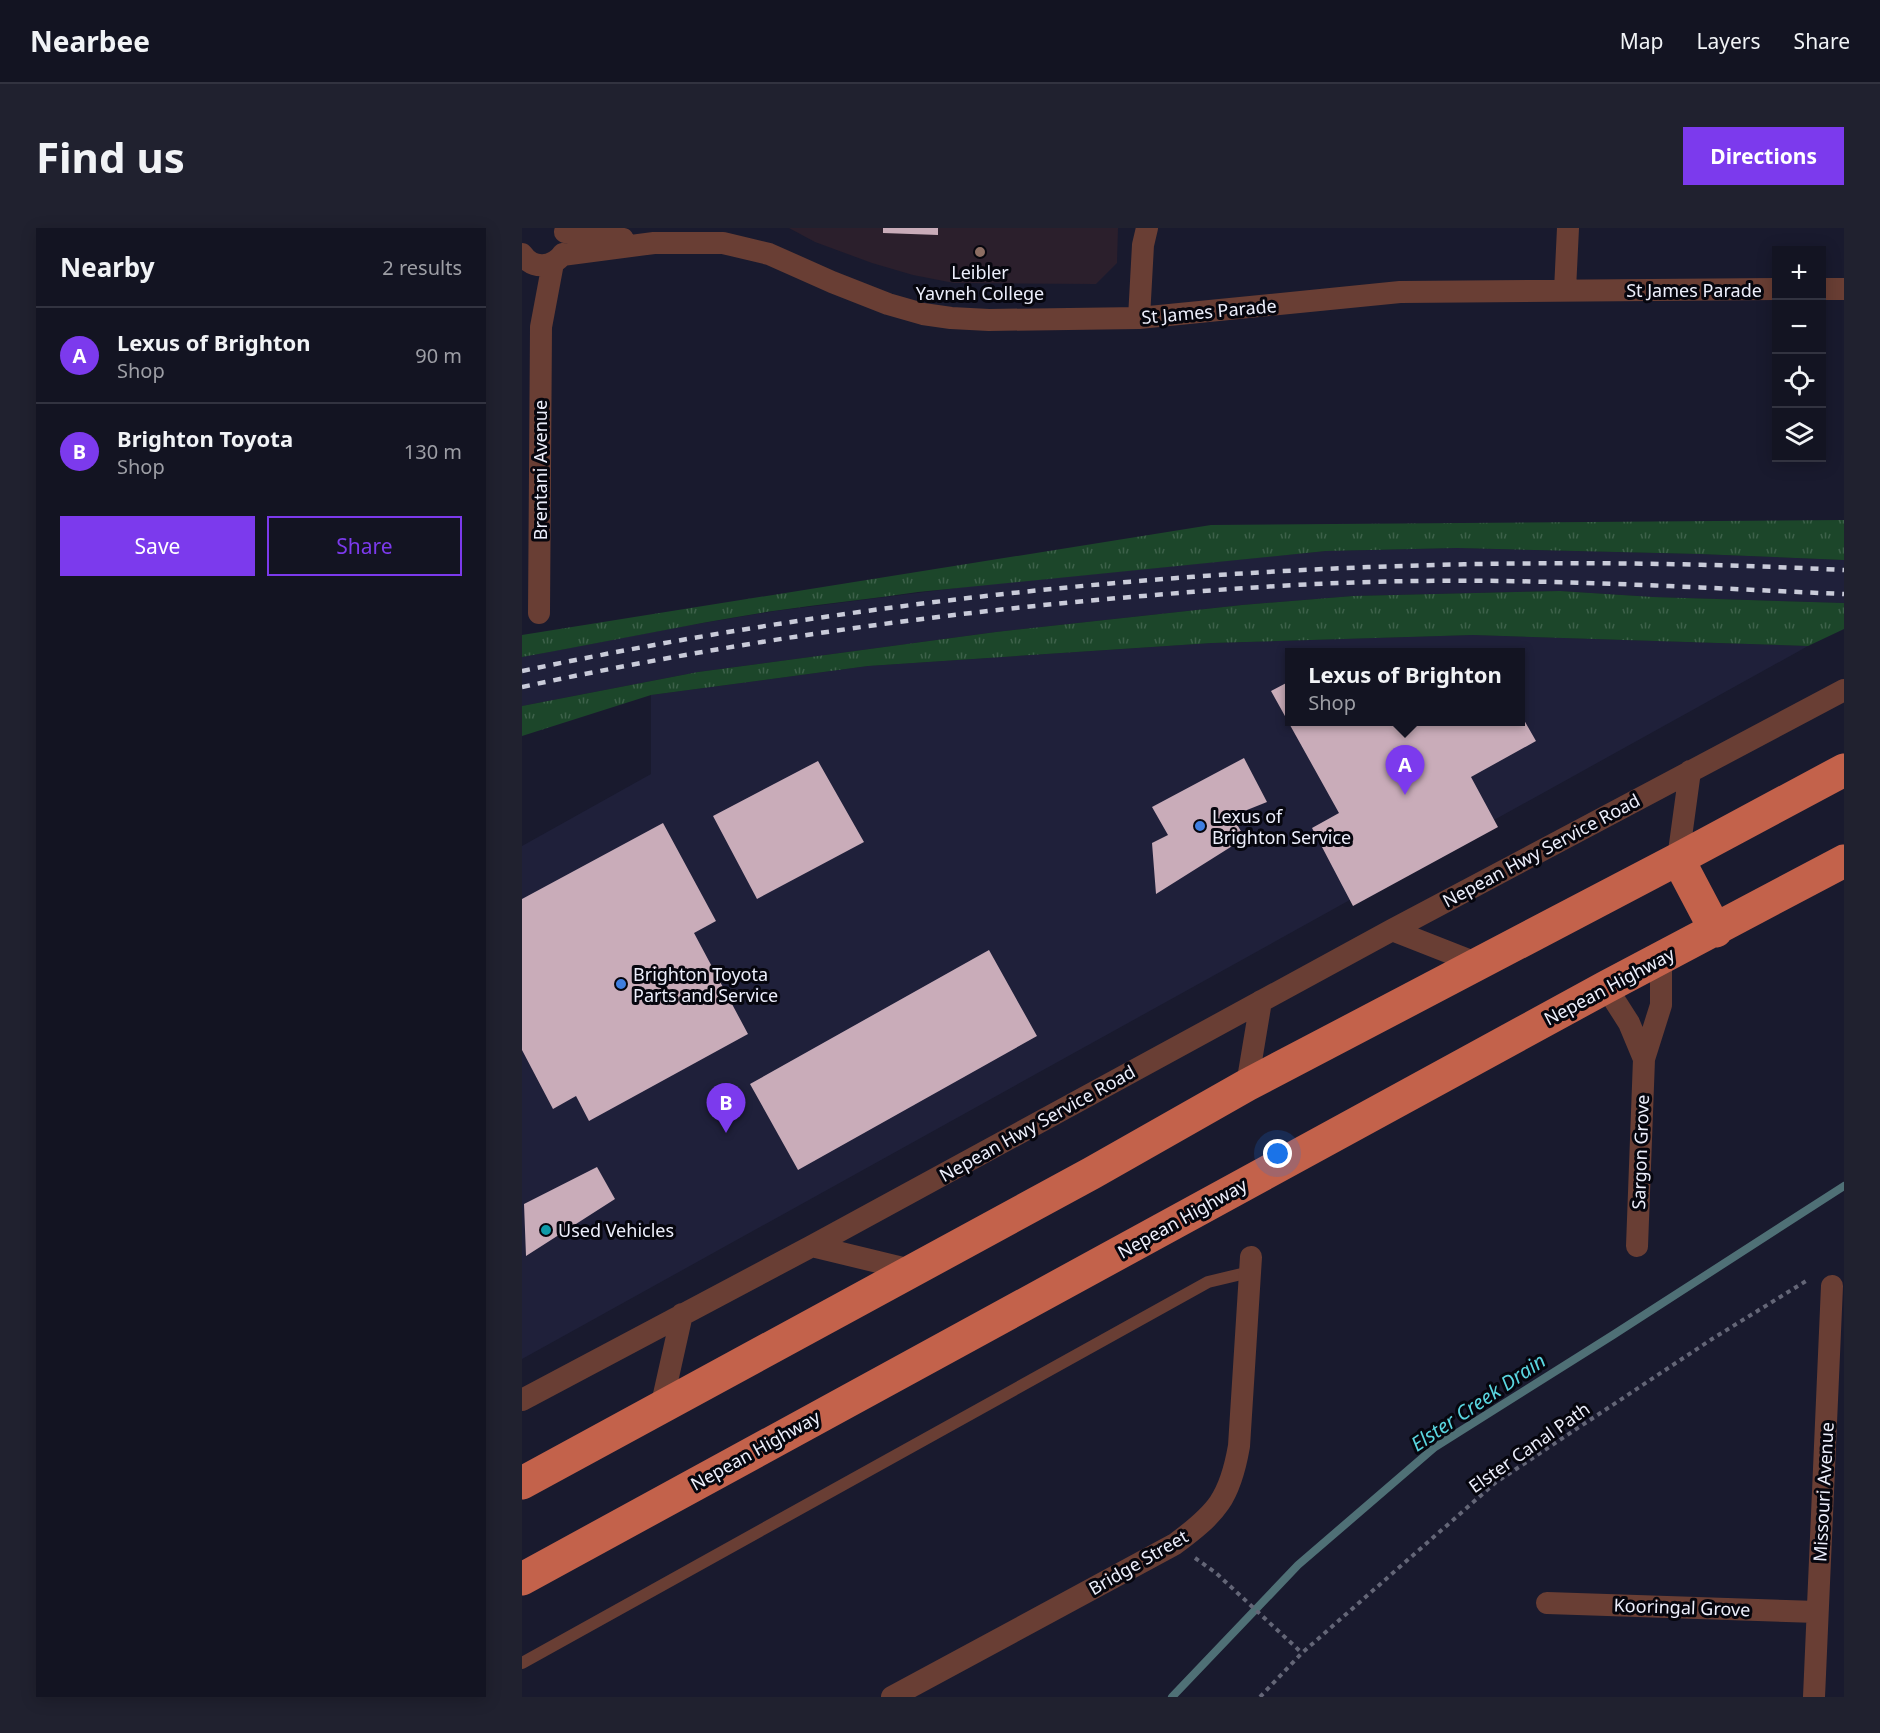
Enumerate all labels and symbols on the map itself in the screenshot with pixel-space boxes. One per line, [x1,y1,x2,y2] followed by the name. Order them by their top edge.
[973,245,987,259] marker: Leibler Yavneh College
[916,260,1044,305] place label: Leibler Yavneh College
[1626,278,1762,302] street label: St James Parade
[1140,293,1278,329] street label: St James Parade
[528,400,552,540] street label: Brentani Avenue
[1386,746,1424,795] pin: A
[1438,788,1644,912] street label: Nepean Hwy Service Road
[1212,804,1351,849] place label: Lexus of Brighton Service
[1193,819,1207,833] marker: Lexus of Brighton Service
[1540,941,1679,1031] street label: Nepean Highway
[633,962,778,1007] place label: Brighton Toyota Parts and Service
[614,977,628,991] marker: Brighton Toyota Parts and Service
[935,1059,1139,1187] street label: Nepean Hwy Service Road
[706,1084,746,1133] pin: B
[1626,1094,1654,1210] street label: Sargon Grove
[1263,1139,1292,1168] your location
[1113,1172,1252,1264] street label: Nepean Highway
[558,1218,674,1242] place label: Used Vehicles
[539,1223,553,1237] marker: Used Vehicles
[1405,1347,1551,1457] water label: Elster Creek Drain
[1464,1396,1594,1498] street label: Elster Canal Path
[686,1404,825,1496] street label: Nepean Highway
[1807,1421,1839,1563] street label: Missouri Avenue
[1084,1524,1192,1600] street label: Bridge Street
[1613,1593,1751,1621] street label: Kooringal Grove

